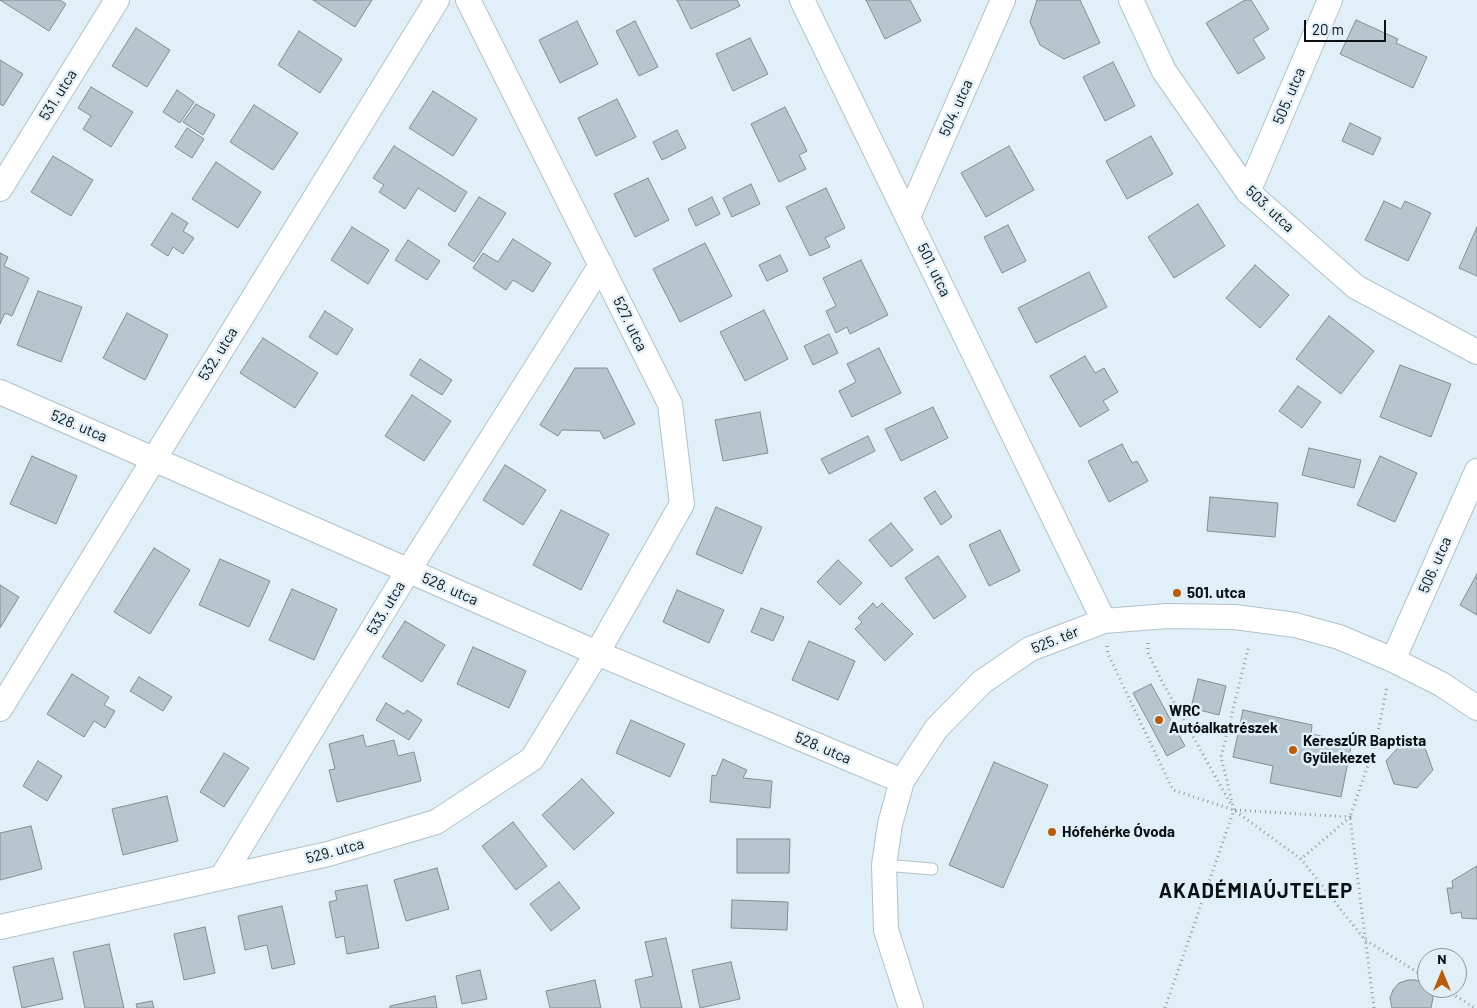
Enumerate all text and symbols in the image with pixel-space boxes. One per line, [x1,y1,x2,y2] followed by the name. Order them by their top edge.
[1307,10,1390,42] scale bar
[1312,20,1344,38] text: 20 m
[1269,65,1309,127] street label: 505. utca
[35,66,81,124] street label: 531. utca
[936,77,976,139] street label: 504. utca
[1242,182,1298,236] street label: 503. utca
[913,240,955,300] street label: 501. utca
[609,294,651,354] street label: 527. utca
[195,324,241,384] street label: 532. utca
[48,406,110,446] street label: 528. utca
[1415,534,1455,596] street label: 506. utca
[419,569,481,609] street label: 528. utca
[363,578,409,638] street label: 533. utca
[1187,584,1246,602] place label: 501. utca
[1171,587,1183,599] marker: 501. utca
[1029,622,1081,658] street label: 525. tér
[1169,702,1278,737] place label: WRC Autóalkatrészek
[1153,714,1165,726] marker: WRC Autóalkatrészek
[792,728,854,768] street label: 528. utca
[1303,732,1426,767] place label: KereszÚR Baptista Gyülekezet
[1287,744,1299,756] marker: KereszÚR Baptista Gyülekezet
[1062,823,1175,841] place label: Hófehérke Óvoda
[1046,826,1058,838] marker: Hófehérke Óvoda
[304,835,366,867] street label: 529. utca
[1157,879,1355,903] district label: AKADÉMIAÚJTELEP
[1417,948,1467,998] north arrow
[1437,950,1447,967] text: N

